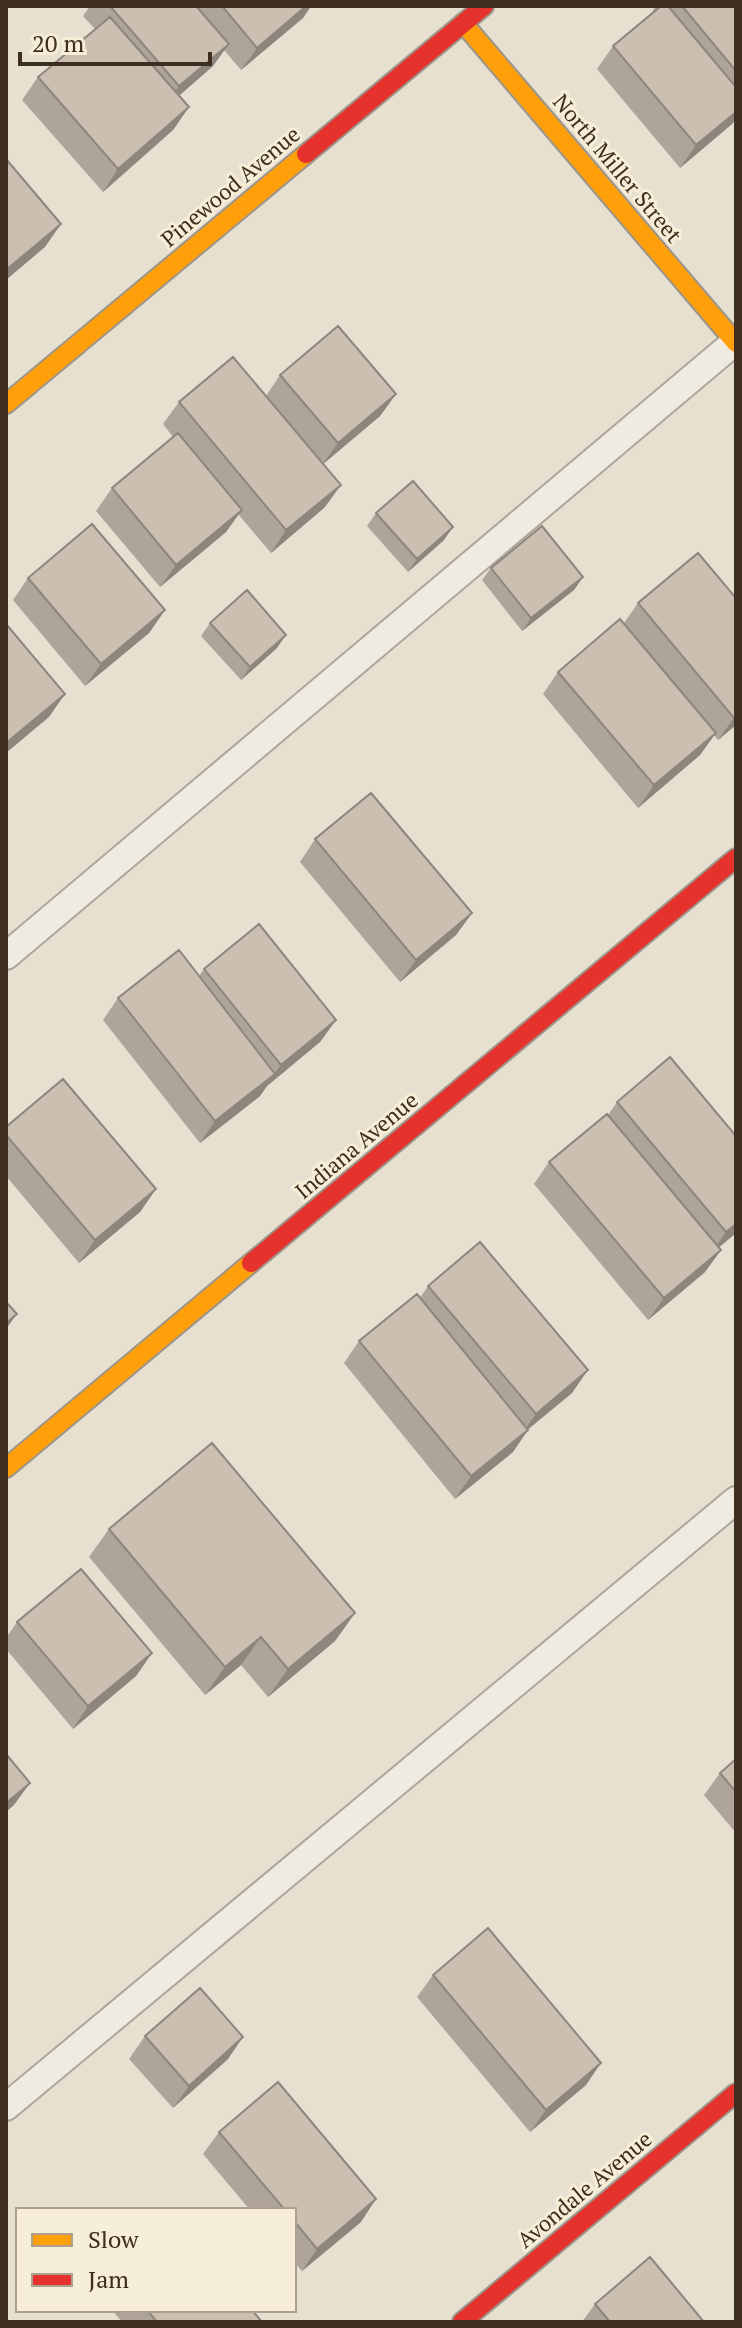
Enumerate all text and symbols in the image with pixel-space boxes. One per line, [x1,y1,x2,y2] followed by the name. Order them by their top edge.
[20,16,210,66] scale bar
[32,27,84,59] text: 20 m
[547,88,689,248] street label: North Miller Street
[154,119,306,253] street label: Pinewood Avenue
[289,1085,423,1205] street label: Indiana Avenue
[511,2124,657,2254] street label: Avondale Avenue
[16,2208,296,2312] legend
[88,2223,139,2255] text: Slow
[88,2263,129,2295] text: Jam

